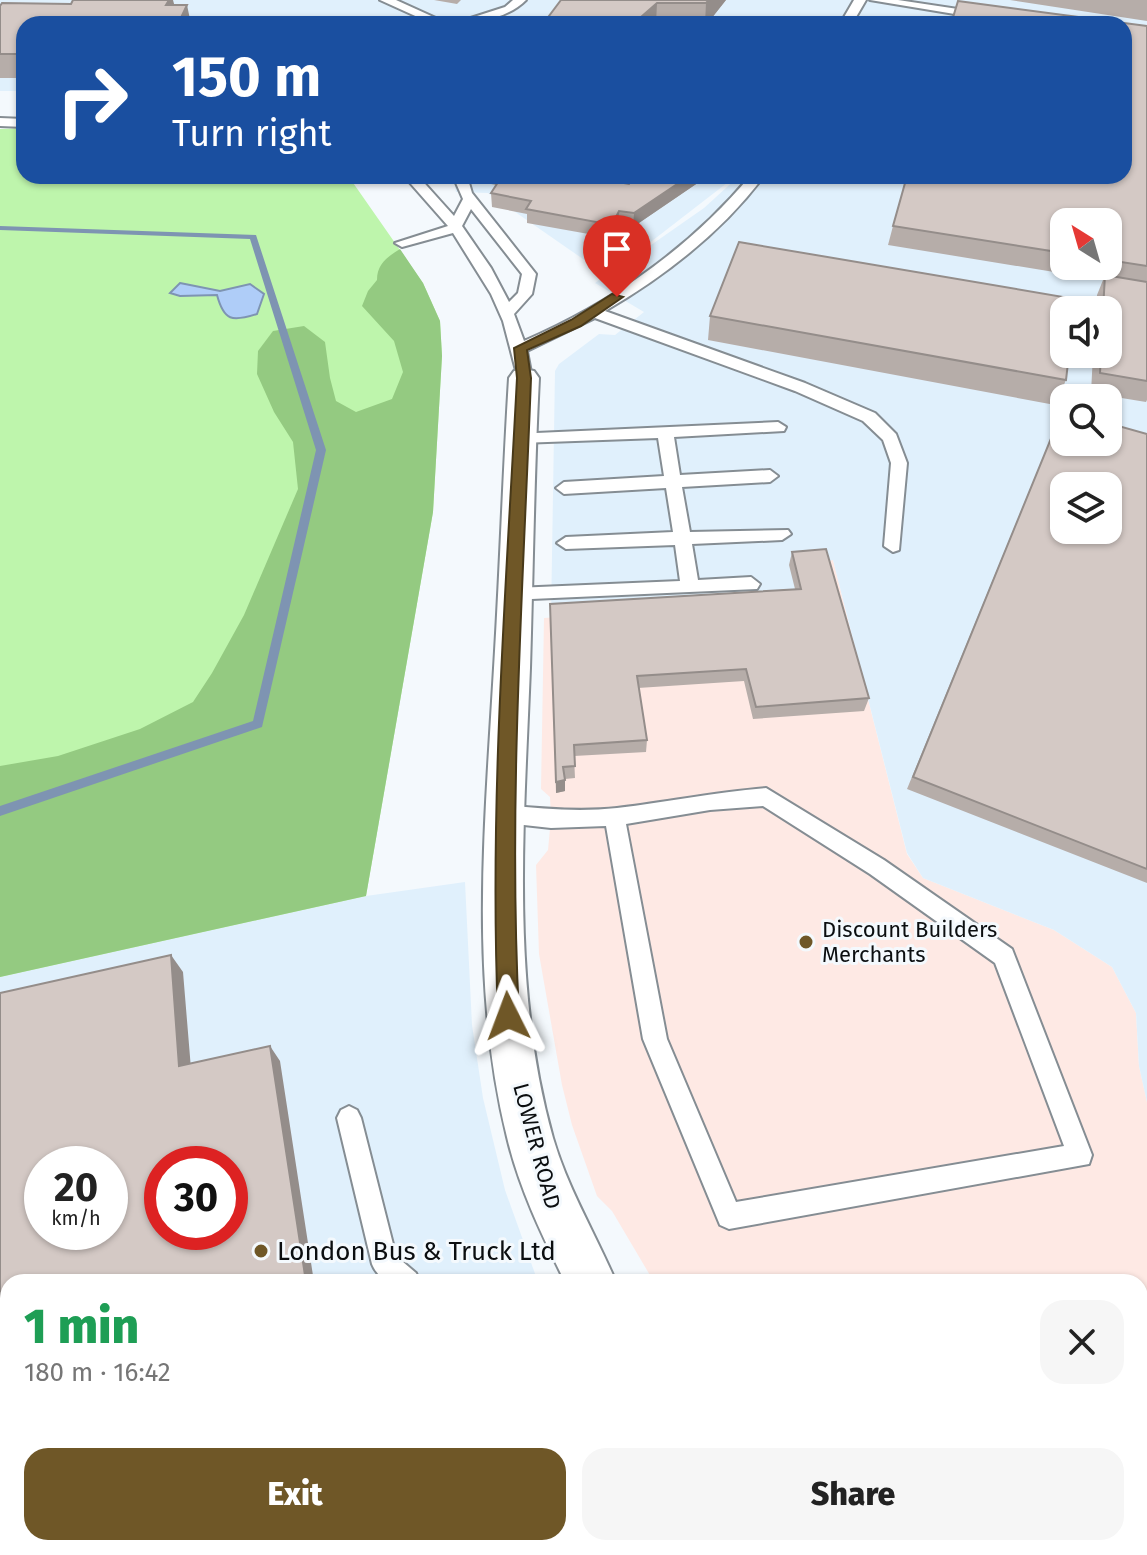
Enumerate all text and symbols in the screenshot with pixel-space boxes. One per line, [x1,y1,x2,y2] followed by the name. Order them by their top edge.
[172,44,321,111] text: 150 m
[40,48,144,152] icon: right
[172,112,332,156] text: Turn right
[1050,208,1122,280] north arrow
[1050,208,1122,544] map controls
[583,215,651,297] pin
[595,227,639,271] icon: arrive
[1050,296,1122,368] button: sound
[1050,384,1122,456] button: search
[1050,472,1122,544] button: layers
[822,916,997,968] place label: Discount Builders Merchants
[797,933,815,951] marker: Discount Builders Merchants
[466,974,550,1058] position arrow
[507,1080,567,1212] street label: LOWER ROAD
[144,1146,248,1250] speed limit sign: 30
[54,1164,98,1212] text: 20
[51,1206,101,1230] text: km/h
[277,1236,556,1267] place label: London Bus & Truck Ltd
[252,1242,270,1260] marker: London Bus & Truck Ltd
[24,1298,139,1356] text: 1 min
[1040,1300,1124,1384] button: close
[24,1357,171,1388] text: 180 m · 16:42
[24,1448,566,1540] button: Exit
[582,1448,1124,1540] button: Share

